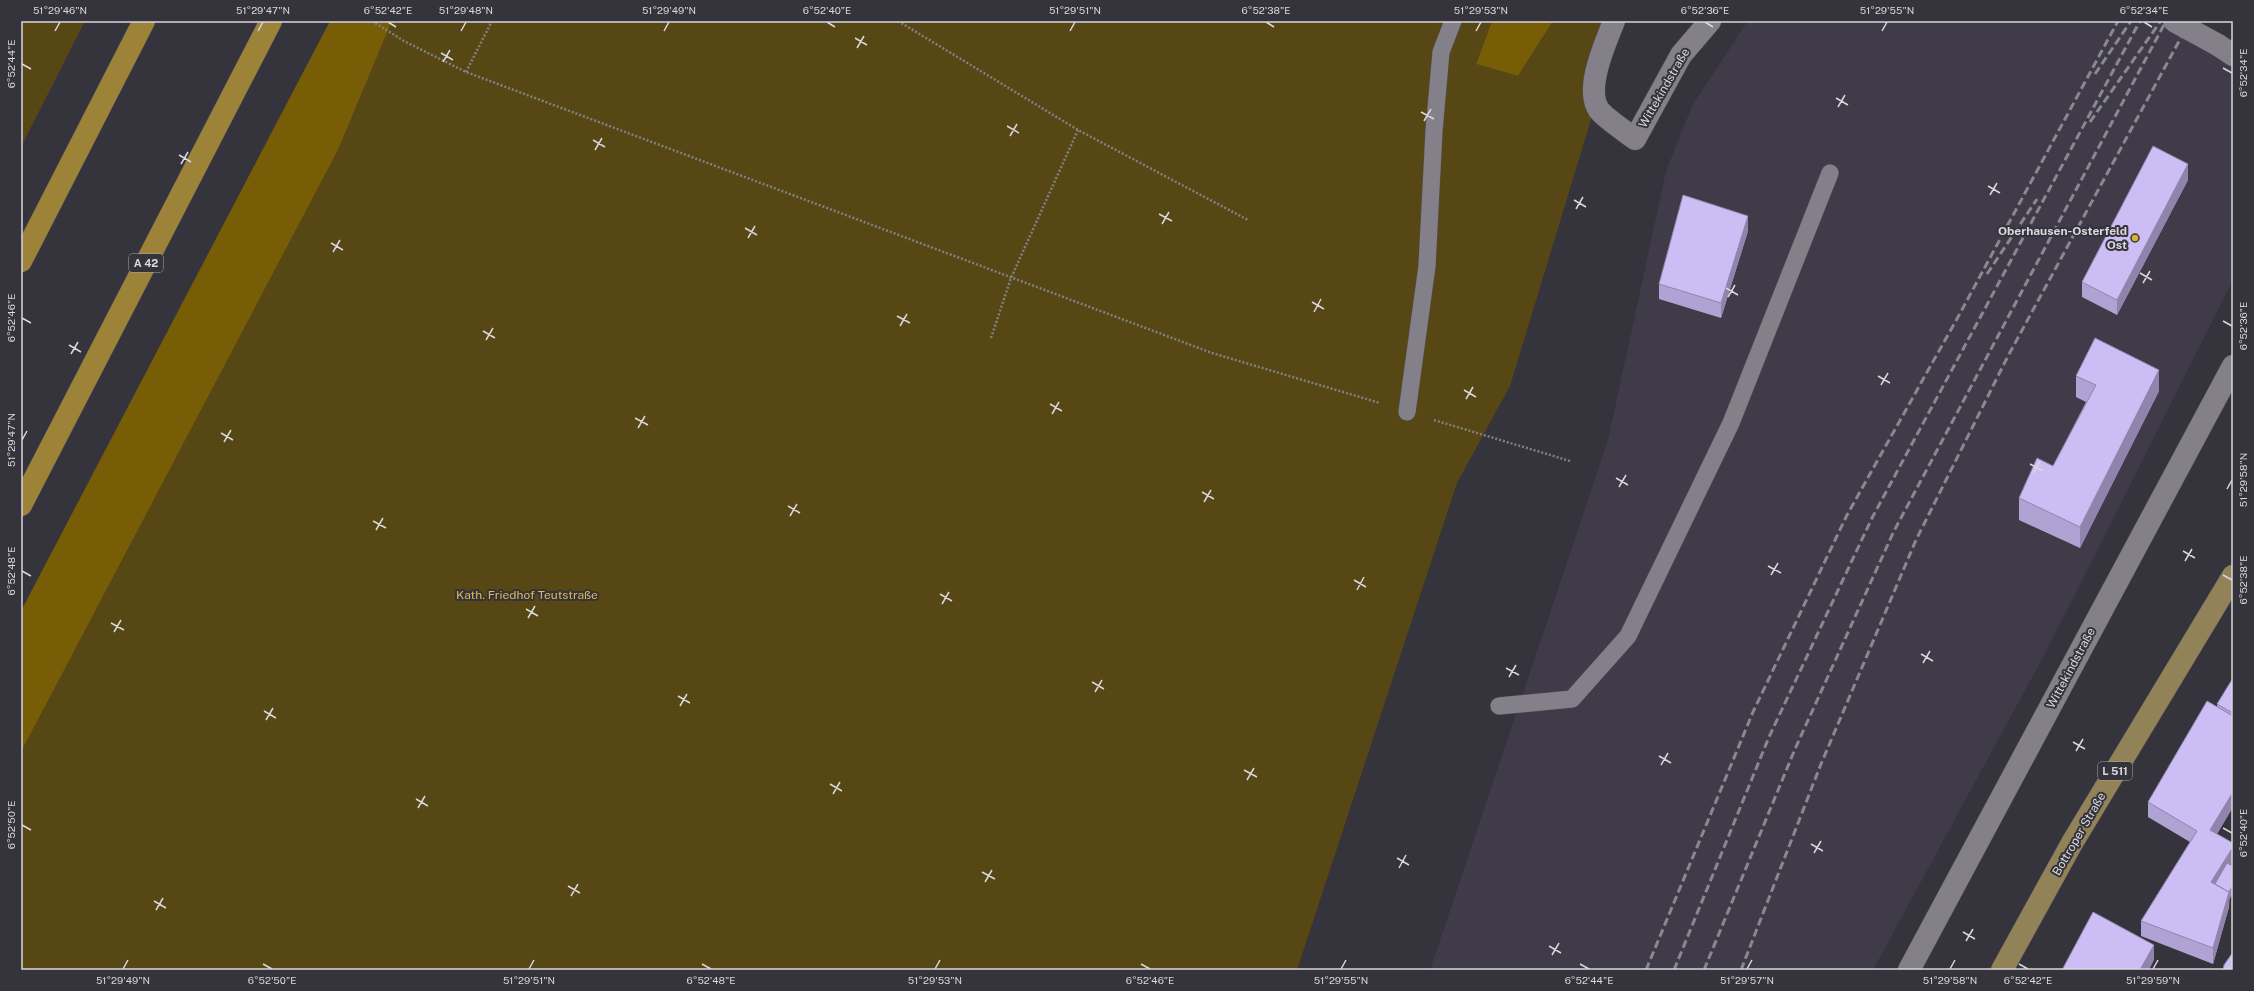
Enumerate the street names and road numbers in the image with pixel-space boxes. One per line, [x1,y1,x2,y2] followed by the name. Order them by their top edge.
[1636,46,1692,130] street label: Wittekindstraße
[129,254,163,272] road number: A 42
[2044,625,2098,711] street label: Wittekindstraße
[2098,762,2132,780] road number: L 511
[2050,790,2109,878] street label: Bottroper Straße

